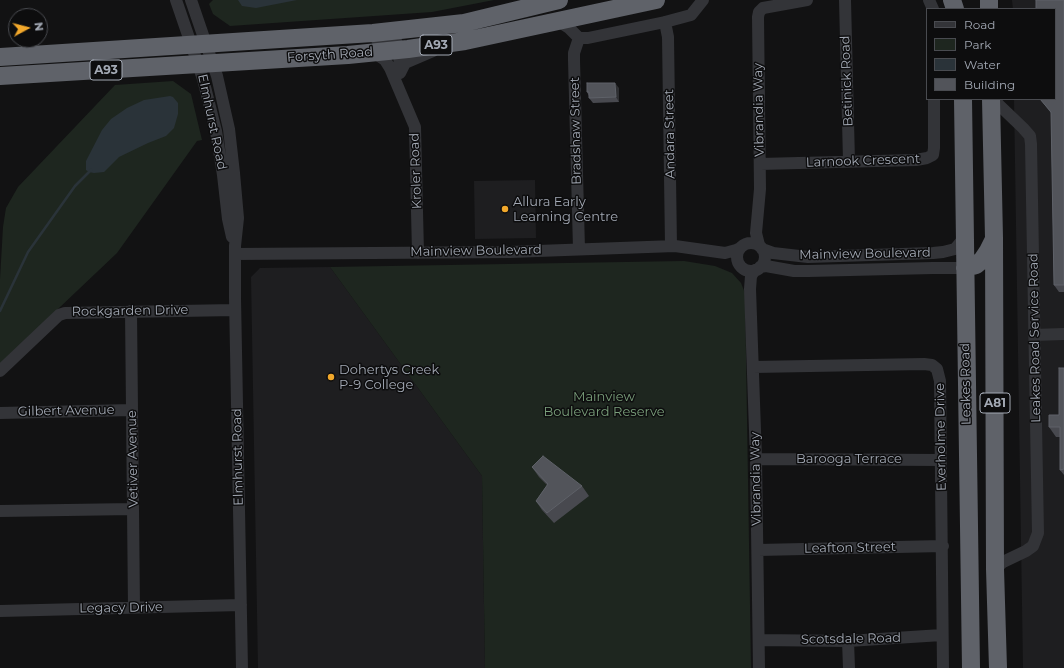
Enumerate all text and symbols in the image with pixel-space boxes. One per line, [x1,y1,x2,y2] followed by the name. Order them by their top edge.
[8,8,48,48] north arrow
[926,8,1056,100] legend
[964,17,995,32] text: Road
[31,21,46,32] text: N
[420,35,452,55] road number: A93
[838,35,856,127] street label: Betinick Road
[964,37,991,52] text: Park
[286,44,374,66] street label: Forsyth Road
[964,57,1000,72] text: Water
[90,60,122,80] road number: A93
[750,63,768,157] street label: Vibrandia Way
[194,73,230,171] street label: Elmhurst Road
[567,77,585,185] street label: Bradshaw Street
[964,77,1015,92] text: Building
[661,89,679,179] street label: Andara Street
[407,133,425,209] street label: Kroler Road
[806,151,920,171] street label: Larnook Crescent
[513,194,618,225] place label: Allura Early Learning Centre
[500,204,510,214] marker: Allura Early Learning Centre
[410,242,542,260] street label: Mainview Boulevard
[799,245,931,263] street label: Mainview Boulevard
[1026,253,1044,423] street label: Leakes Road Service Road
[71,302,189,320] street label: Rockgarden Drive
[957,343,975,425] street label: Leakes Road
[339,362,439,393] place label: Dohertys Creek P-9 College
[326,372,336,382] marker: Dohertys Creek P-9 College
[932,383,950,491] street label: Everholme Drive
[543,389,665,420] park label: Mainview Boulevard Reserve
[980,393,1010,413] road number: A81
[17,402,115,420] street label: Gilbert Avenue
[229,408,247,506] street label: Elmhurst Road
[124,410,142,508] street label: Vetiver Avenue
[747,432,765,526] street label: Vibrandia Way
[796,451,902,467] street label: Barooga Terrace
[804,539,896,557] street label: Leafton Street
[79,599,163,617] street label: Legacy Drive
[801,630,901,648] street label: Scotsdale Road

